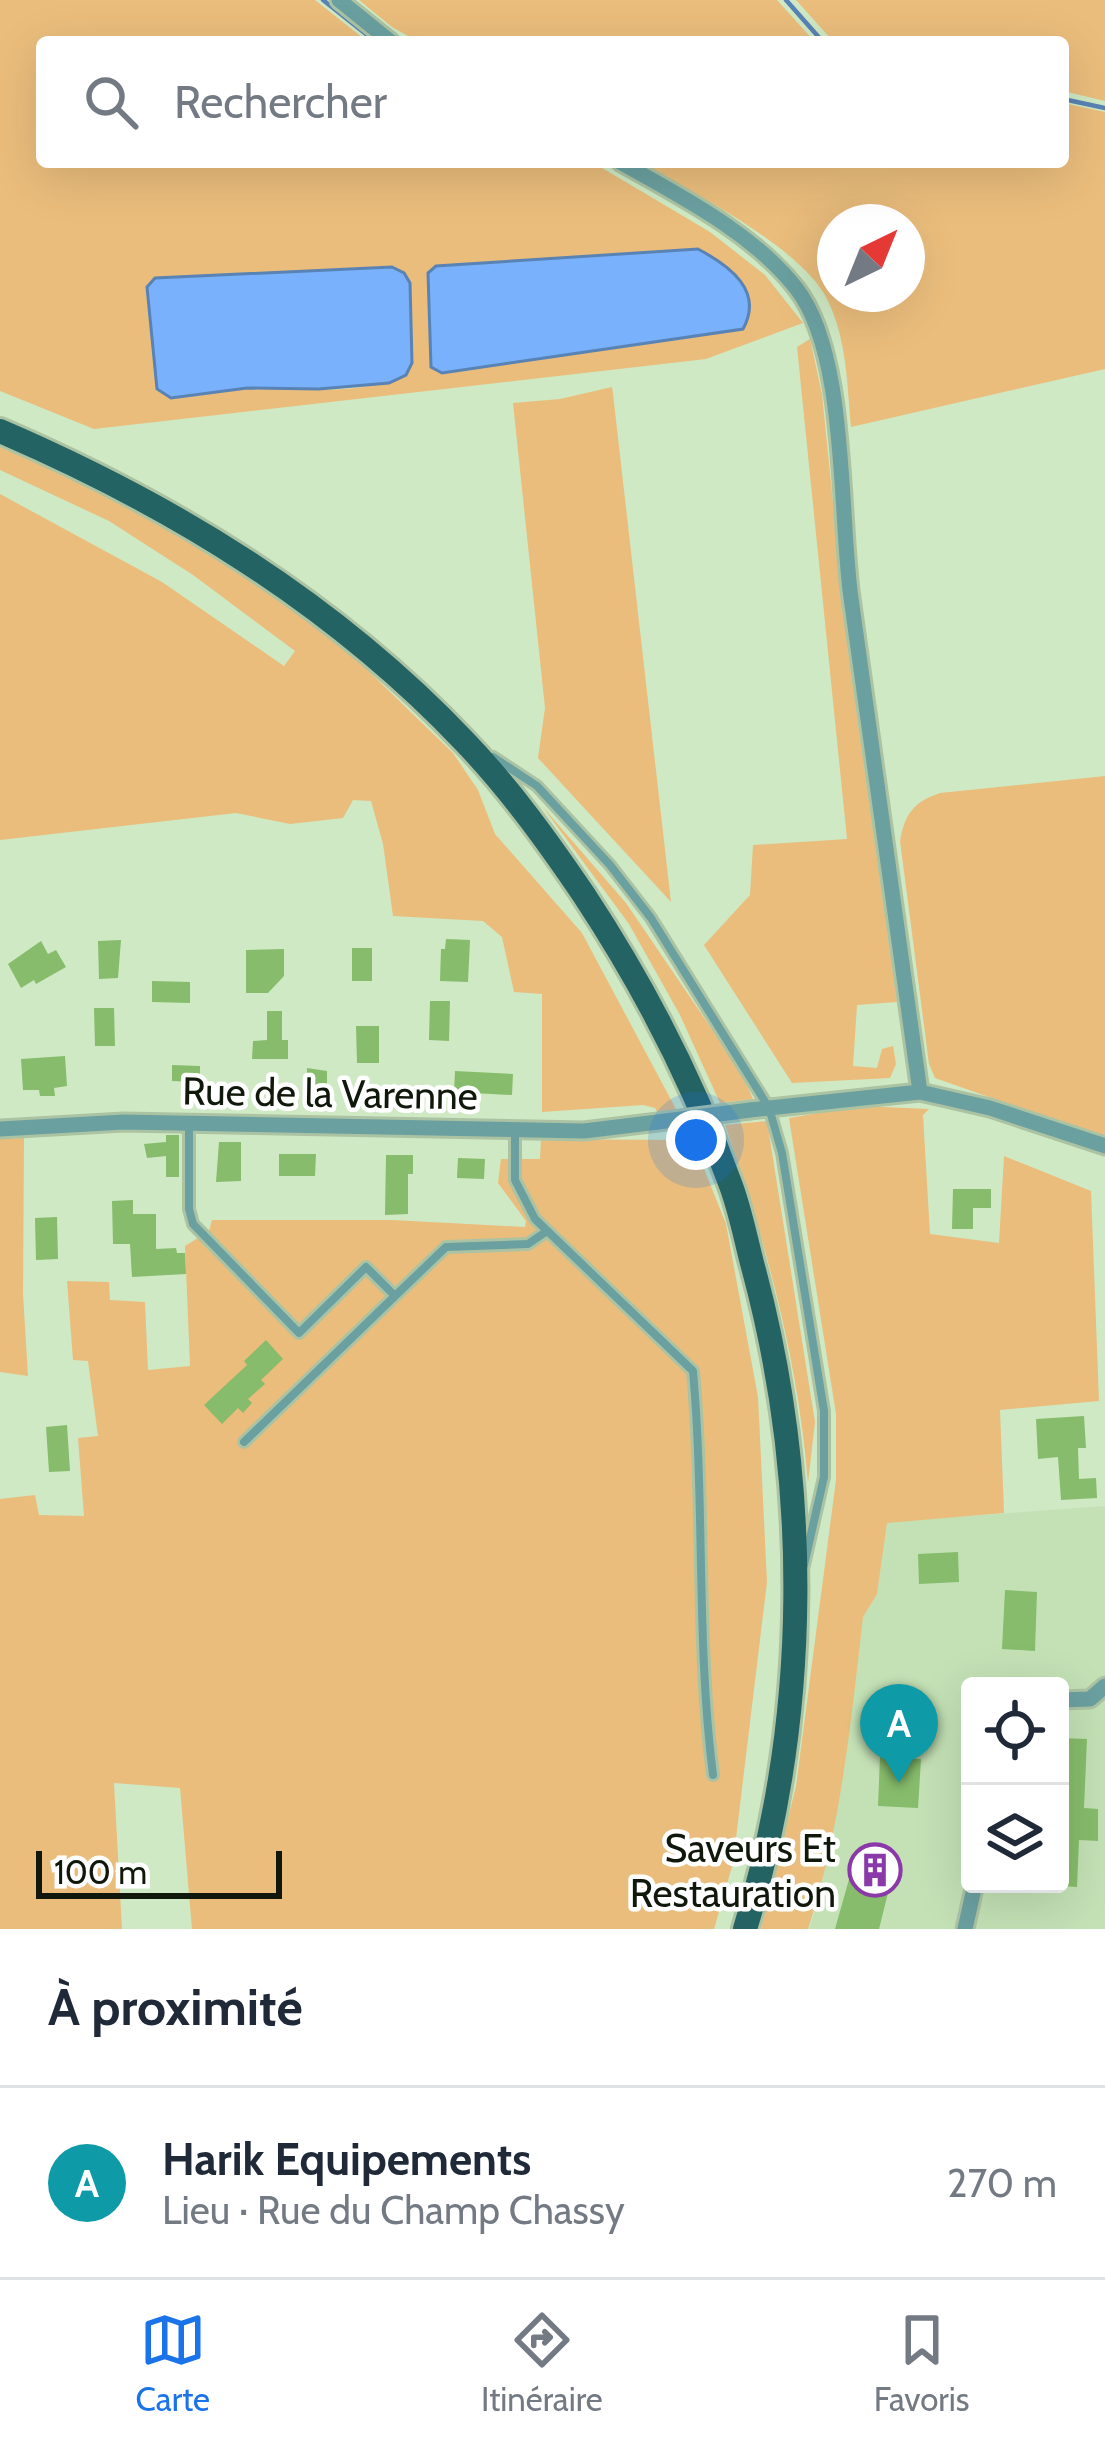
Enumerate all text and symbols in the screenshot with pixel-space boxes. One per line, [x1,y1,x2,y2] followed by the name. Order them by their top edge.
[36,36,1069,168] search box
[78,69,144,135] icon: search
[174,75,387,129] text: Rechercher
[817,204,925,312] north arrow
[182,1066,478,1120] street label: Rue de la Varenne
[666,1110,726,1170] your location
[961,1677,1069,1893] map controls
[961,1677,1069,1785] button: locate
[860,1684,938,1783] pin: A
[961,1785,1069,1893] button: layers
[630,1824,836,1917] place label: Saveurs Et Restauration
[847,1842,903,1898] building icon: Saveurs Et Restauration
[36,1845,282,1898] scale bar
[54,1852,147,1892] text: 100 m
[48,1976,303,2038] text: À proximité
[162,2132,531,2186] text: Harik Equipements
[75,2159,99,2207] text: A
[947,2159,1057,2207] text: 270 m
[162,2186,625,2234] text: Lieu · Rue du Champ Chassy
[136,2307,210,2419] tab: Carte
[481,2307,603,2419] tab: Itinéraire
[874,2307,969,2419] tab: Favoris

